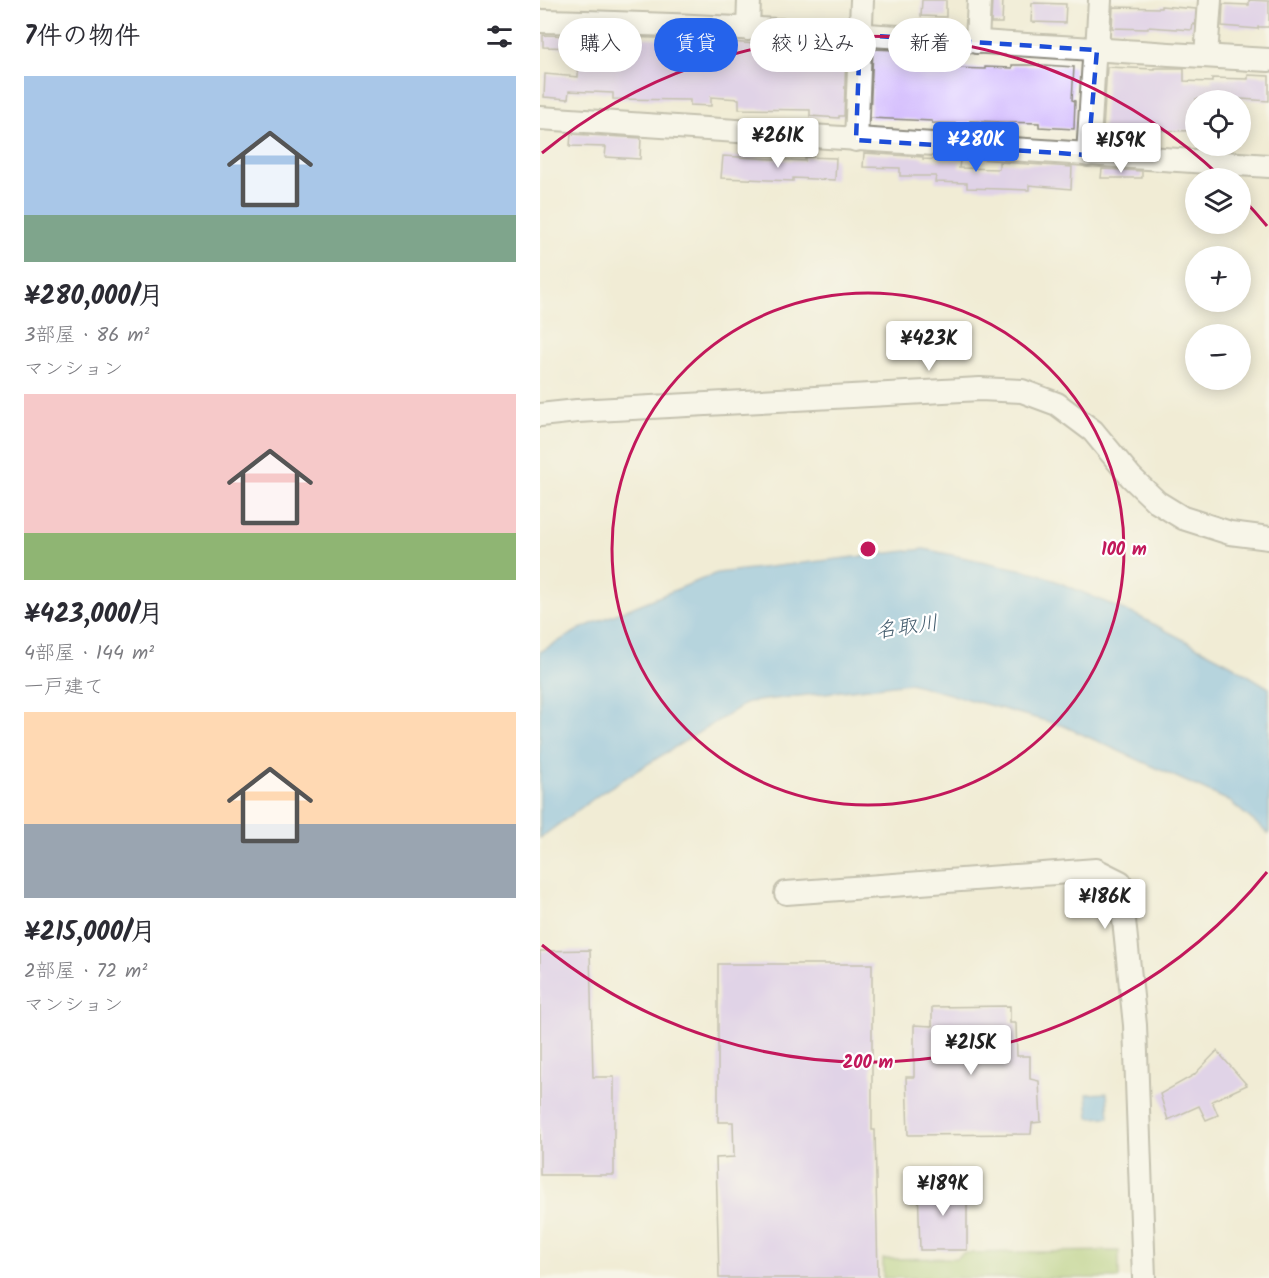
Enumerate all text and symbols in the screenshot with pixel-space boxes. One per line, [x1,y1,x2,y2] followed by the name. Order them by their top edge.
[24,16,140,58] text: 7件の物件
[558,18,642,72] chip: 購入
[654,18,738,72] chip: 賃貸
[750,18,876,72] chip: 絞り込み
[888,18,972,72] chip: 新着
[483,20,516,53] icon: filters
[1185,90,1251,390] map controls
[1185,90,1251,156] button: locate
[216,115,324,223] icon: home
[736,118,820,169] pin: ¥261K
[752,121,804,153] text: ¥261K
[934,122,1018,173] pin: ¥280K
[1079,123,1163,174] pin: ¥159K
[947,125,1005,157] text: ¥280K
[1096,126,1146,158] text: ¥159K
[1185,168,1251,234] button: layers
[1185,246,1251,312] button: +
[24,276,164,318] text: ¥280,000/月
[24,320,149,352] text: 3部屋 · 86 m²
[887,321,971,372] pin: ¥423K
[900,324,958,356] text: ¥423K
[1185,324,1251,390] button: −
[24,354,123,386] text: マンション
[216,433,324,541] icon: home
[1101,536,1147,565] text: 100 m
[858,539,878,559] centre of rings
[24,594,164,636] text: ¥423,000/月
[874,607,940,649] water label: 名取川
[24,638,154,670] text: 4部屋 · 144 m²
[24,672,104,704] text: 一戸建て
[216,751,324,859] icon: home
[1063,879,1147,930] pin: ¥186K
[1078,882,1132,914] text: ¥186K
[24,912,156,954] text: ¥215,000/月
[24,956,147,988] text: 2部屋 · 72 m²
[24,990,123,1022] text: マンション
[929,1025,1013,1076] pin: ¥215K
[945,1028,997,1060] text: ¥215K
[843,1049,894,1078] text: 200 m
[901,1166,985,1217] pin: ¥189K
[917,1169,969,1201] text: ¥189K

